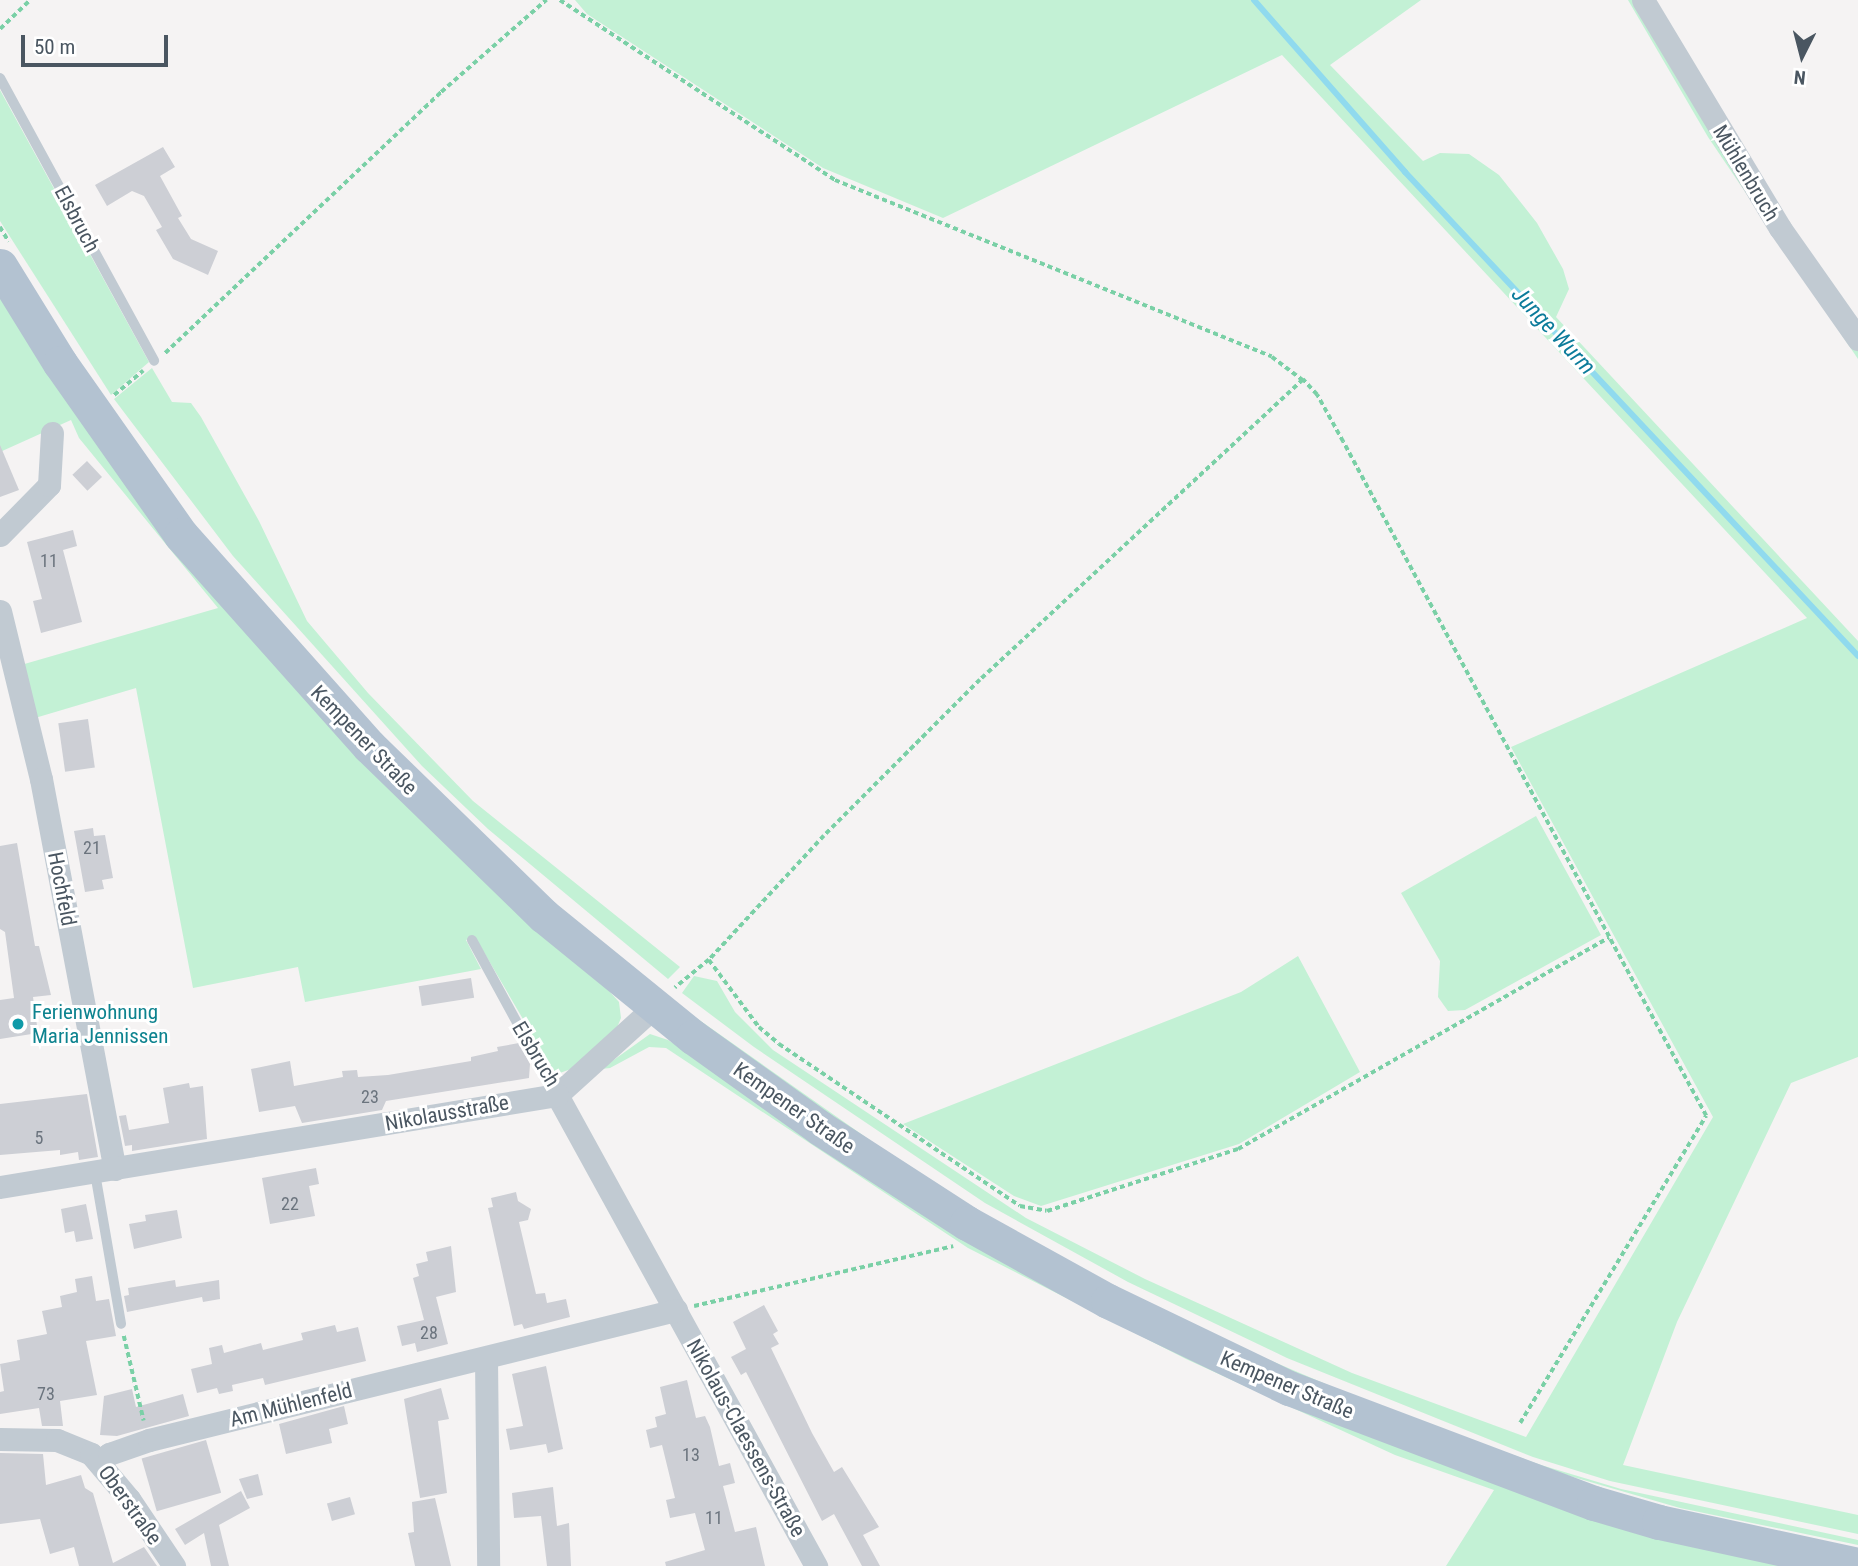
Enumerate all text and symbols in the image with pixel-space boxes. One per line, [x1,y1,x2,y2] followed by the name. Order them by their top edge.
[24,21,172,65] scale bar
[1767,21,1837,91] north arrow
[34,35,75,59] text: 50 m
[1793,65,1807,89] text: N
[1707,120,1785,226] street label: Mühlenbruch
[49,181,105,257] street label: Elsbruch
[1505,281,1601,381] water label: Junge Wurm
[40,550,58,572] house number: 11
[306,680,422,800] street label: Kempener Straße
[83,837,101,859] house number: 21
[42,850,82,928] street label: Hochfeld
[32,999,168,1049] place label: Ferienwohnung Maria Jennissen
[10,1016,26,1032] marker: Ferienwohnung Maria Jennissen
[507,1017,565,1091] street label: Elsbruch
[729,1057,859,1159] street label: Kempener Straße
[361,1086,379,1108] house number: 23
[383,1090,511,1136] street label: Nikolausstraße
[35,1127,43,1149] house number: 5
[281,1193,299,1215] house number: 22
[420,1322,438,1344] house number: 28
[681,1335,811,1541] street label: Nikolaus-Claessens-Straße
[1217,1346,1357,1424] street label: Kempener Straße
[227,1378,355,1432] street label: Am Mühlenfeld
[37,1383,55,1405] house number: 73
[682,1444,700,1466] house number: 13
[93,1460,167,1550] street label: Oberstraße
[705,1507,723,1529] house number: 11

